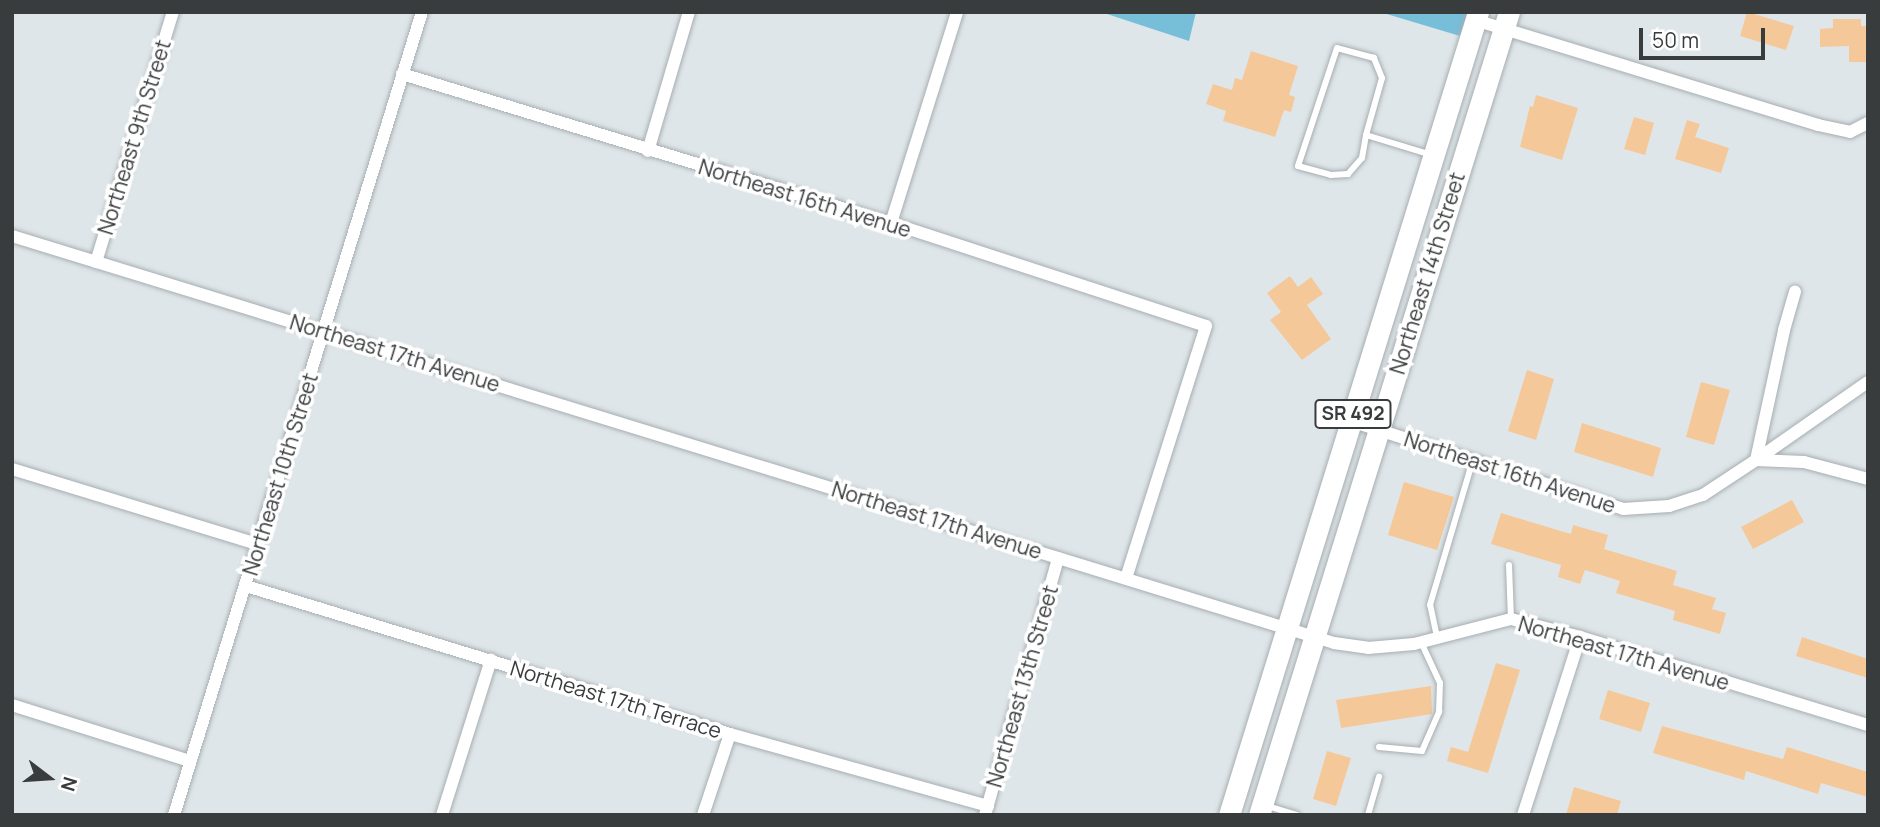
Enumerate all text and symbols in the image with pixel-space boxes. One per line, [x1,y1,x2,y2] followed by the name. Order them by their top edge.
[1642,14,1768,58] scale bar
[1652,26,1699,54] text: 50 m
[92,37,176,237] street label: Northeast 9th Street
[696,154,914,242] street label: Northeast 16th Avenue
[1384,169,1470,377] street label: Northeast 14th Street
[287,309,503,397] street label: Northeast 17th Avenue
[237,370,323,578] street label: Northeast 10th Street
[1313,398,1393,430] road number: SR 492
[1401,426,1619,518] street label: Northeast 16th Avenue
[829,476,1045,564] street label: Northeast 17th Avenue
[981,582,1063,790] street label: Northeast 13th Street
[1516,611,1732,695] street label: Northeast 17th Avenue
[507,655,725,743] street label: Northeast 17th Terrace
[14,743,84,813] north arrow
[55,774,84,794] text: N

